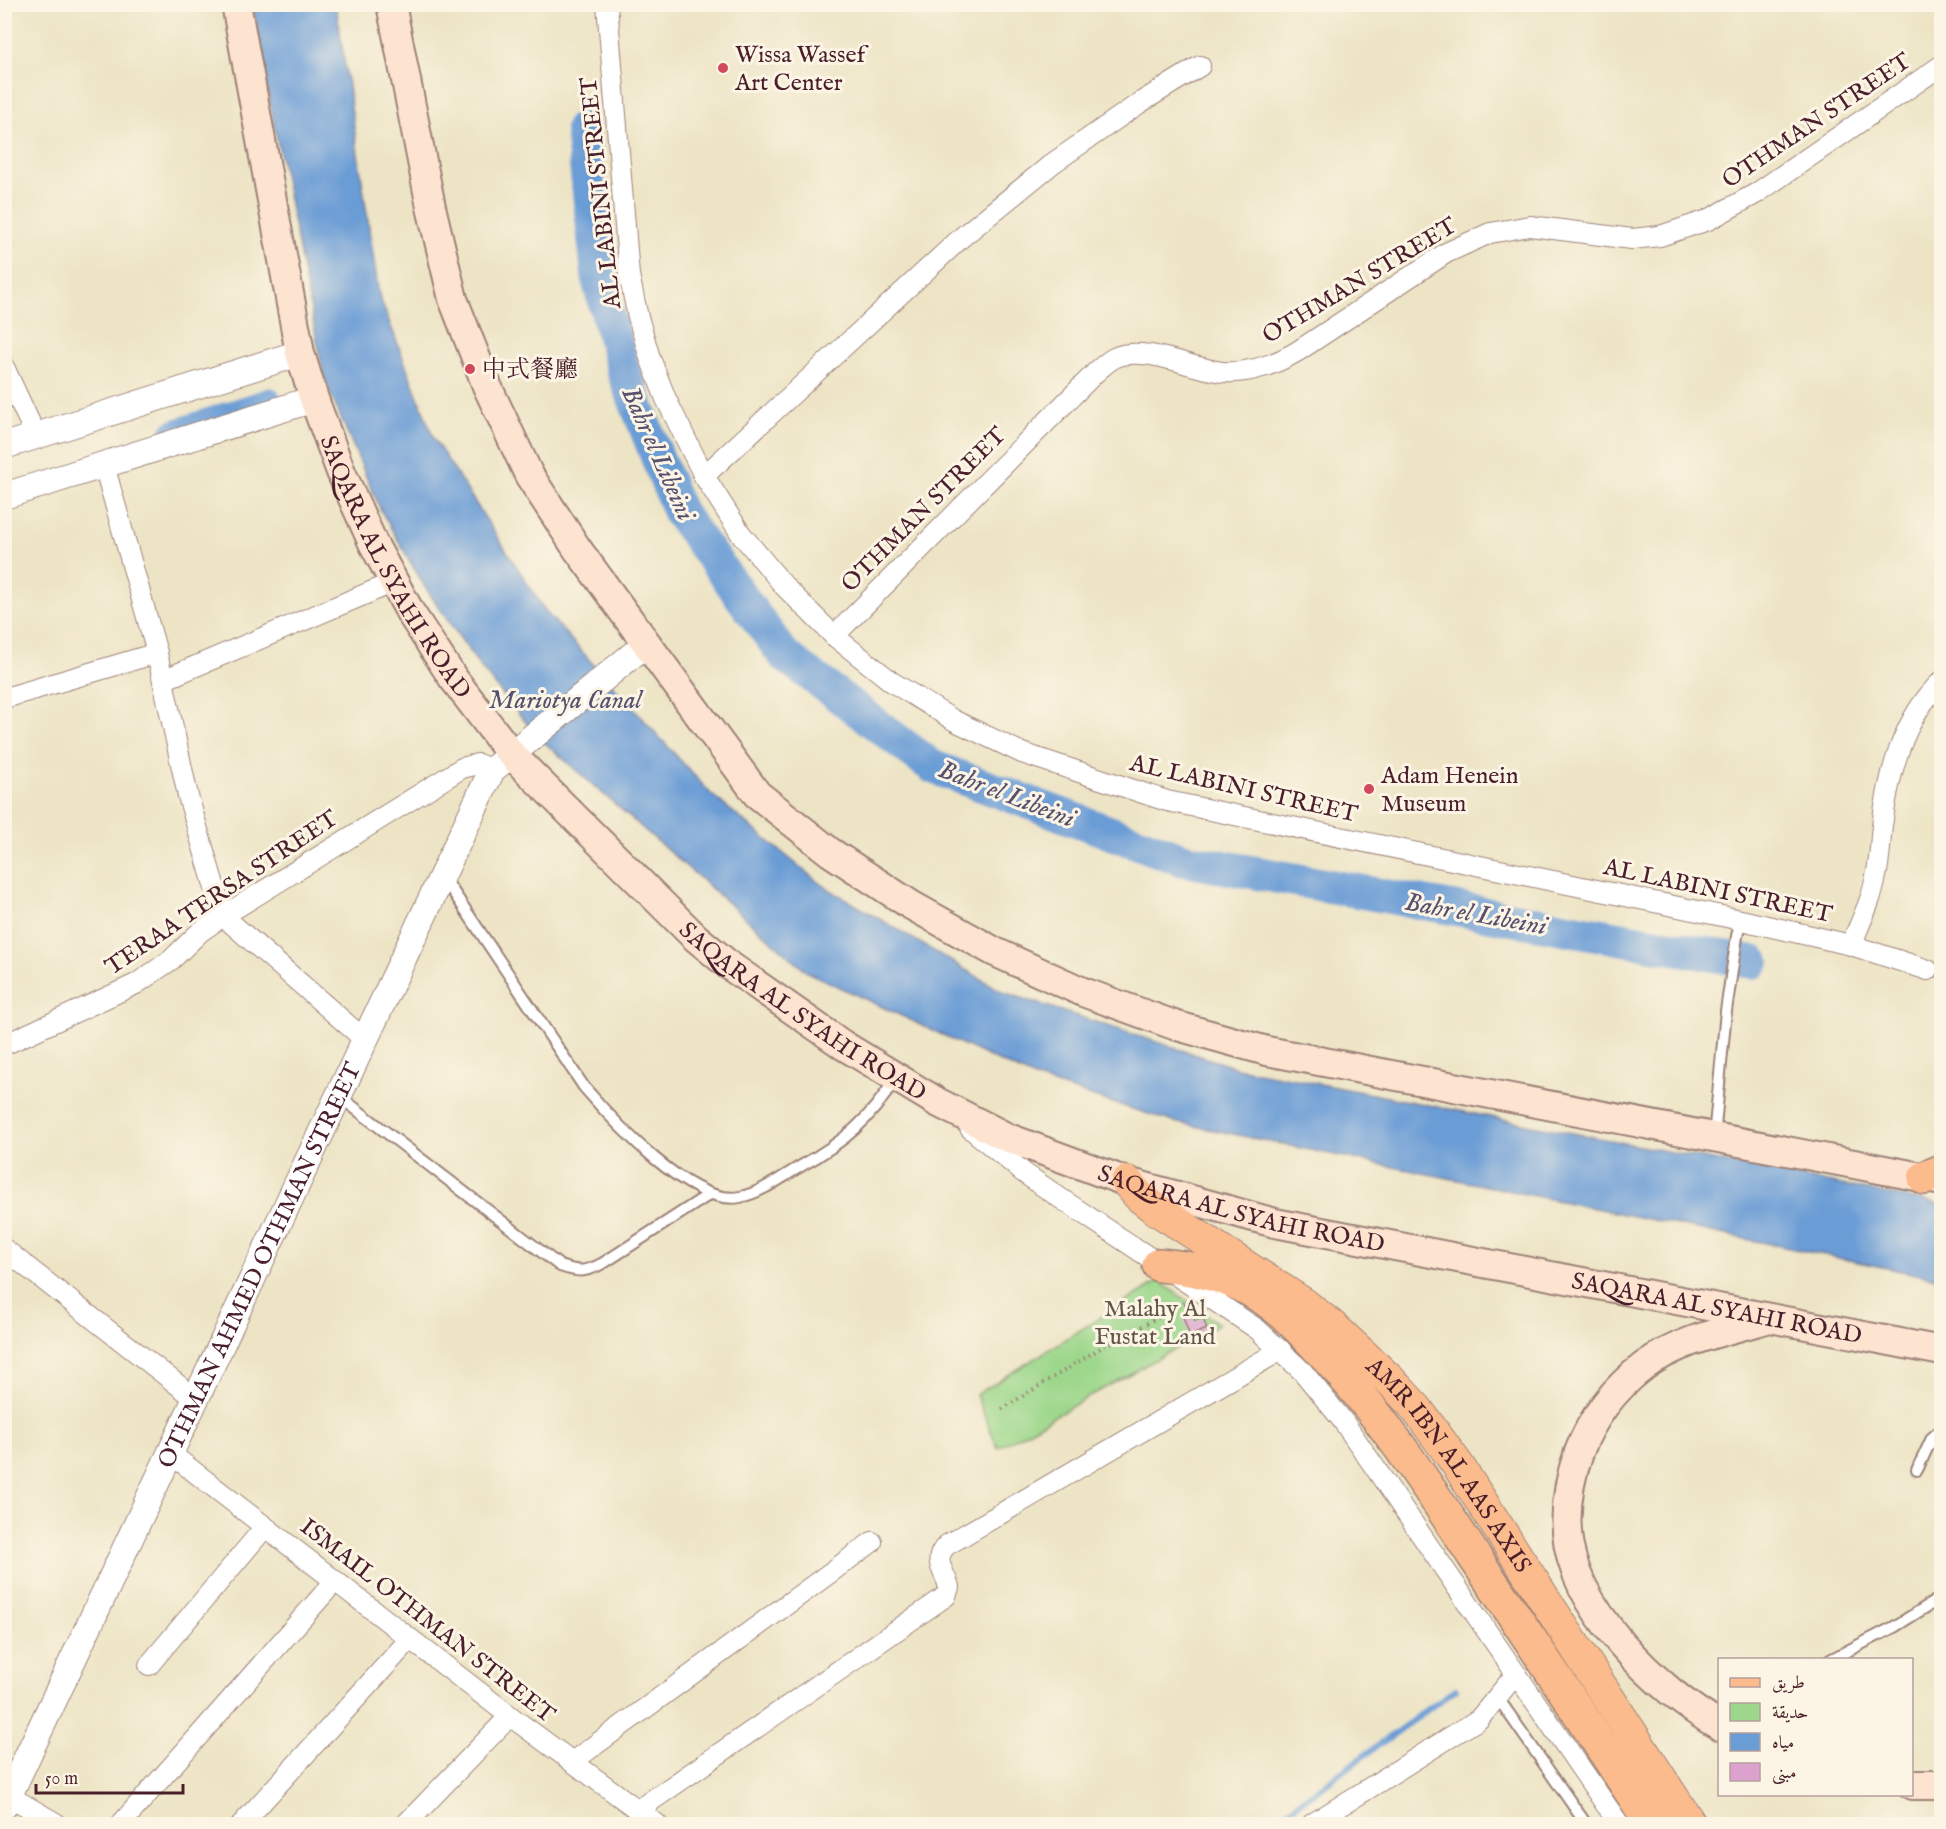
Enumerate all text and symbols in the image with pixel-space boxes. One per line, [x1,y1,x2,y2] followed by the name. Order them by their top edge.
[734,40,869,99] place label: Wissa Wassef Art Center
[1716,46,1918,196] street label: OTHMAN STREET
[716,61,730,75] marker: Wissa Wassef Art Center
[574,75,629,311] street label: AL LABINI STREET
[1257,211,1463,352] street label: OTHMAN STREET
[482,355,578,386] place label: 中式餐廳
[463,362,477,376] marker: 中式餐廳
[613,381,703,527] water label: Bahr el Libeini
[835,420,1014,599] street label: OTHMAN STREET
[312,431,477,706] street label: SAQARA AL SYAHI ROAD
[488,684,643,717] water label: Mariotya Canal
[1126,748,1361,831] street label: AL LABINI STREET
[934,753,1081,836] water label: Bahr el Libeini
[1380,761,1519,820] place label: Adam Henein Museum
[1362,782,1376,796] marker: Adam Henein Museum
[99,803,345,983] street label: TERAA TERSA STREET
[1600,852,1835,931] street label: AL LABINI STREET
[1402,886,1551,943] water label: Bahr el Libeini
[672,916,932,1109] street label: SAQARA AL SYAHI ROAD
[151,1057,369,1474] street label: OTHMAN AHMED OTHMAN STREET
[1093,1158,1387,1261] street label: SAQARA AL SYAHI ROAD
[1569,1266,1864,1352] street label: SAQARA AL SYAHI ROAD
[1094,1294,1216,1353] park label: Malahy Al Fustat Land
[1358,1351,1537,1579] street label: AMR IBN AL AAS AXIS
[293,1512,561,1731] street label: ISMAIL OTHMAN STREET
[1718,1658,1913,1796] legend
[1772,1672,1805,1695] text: طريق
[1772,1702,1808,1725] text: حديقة
[1772,1732,1794,1755] text: مياه
[36,1757,183,1795] scale bar
[1772,1762,1797,1785] text: مبنى
[45,1768,78,1791] text: 50 m

